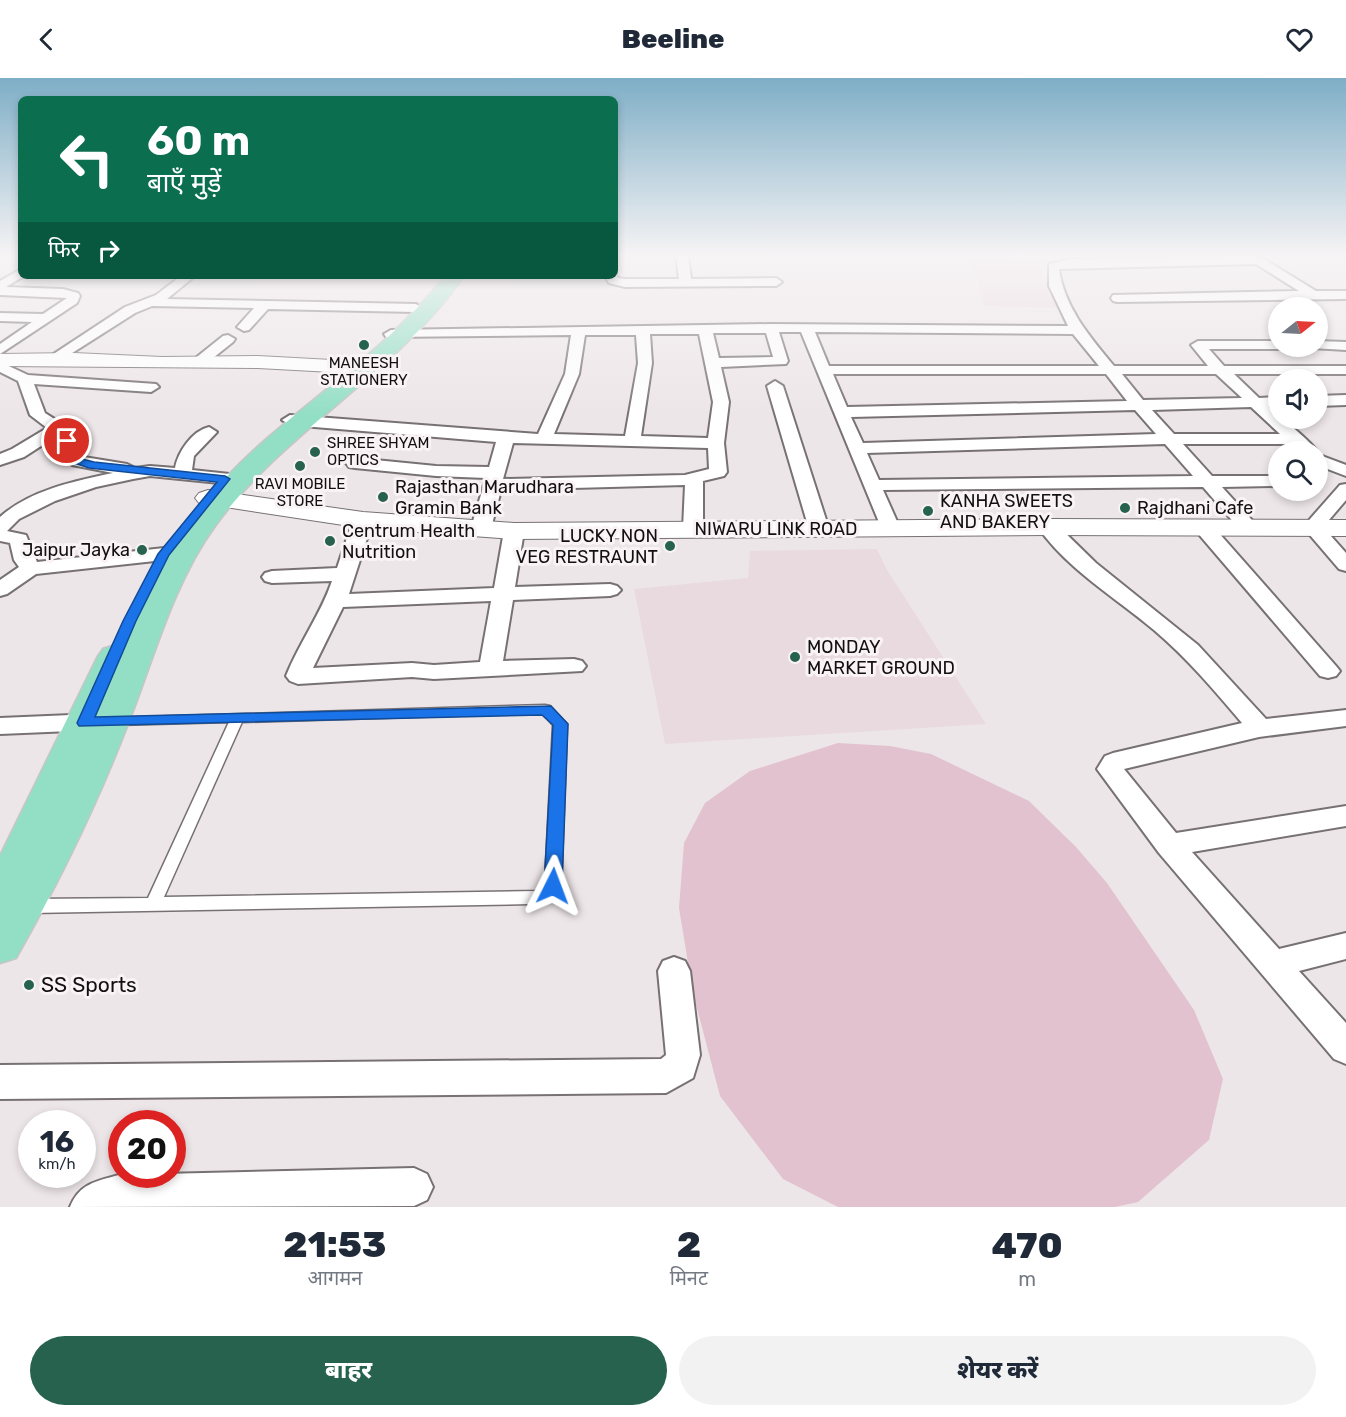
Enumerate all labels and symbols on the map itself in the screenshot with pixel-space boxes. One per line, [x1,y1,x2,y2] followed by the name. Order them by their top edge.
[1268,297,1328,357] north arrow
[357,338,371,352] marker: MANEESH STATIONERY
[320,354,408,389] place label: MANEESH STATIONERY
[41,415,92,466] pin
[327,434,429,469] place label: SHREE SHYAM OPTICS
[308,445,322,459] marker: SHREE SHYAM OPTICS
[293,459,307,473] marker: RAVI MOBILE STORE
[255,475,345,510] place label: RAVI MOBILE STORE
[395,476,574,519] place label: Rajasthan Marudhara Gramin Bank
[376,490,390,504] marker: Rajasthan Marudhara Gramin Bank
[940,490,1073,533] place label: KANHA SWEETS AND BAKERY
[1137,497,1253,519] place label: Rajdhani Cafe
[1118,501,1132,515] marker: Rajdhani Cafe
[921,504,935,518] marker: KANHA SWEETS AND BAKERY
[694,518,858,540] street label: NIWARU LINK ROAD
[342,520,475,563] place label: Centrum Health Nutrition
[515,525,658,568] place label: LUCKY NON VEG RESTRAUNT
[323,534,337,548] marker: Centrum Health Nutrition
[22,539,130,561] place label: Jaipur Jayka
[663,539,677,553] marker: LUCKY NON VEG RESTRAUNT
[135,543,149,557] marker: Jaipur Jayka
[807,636,955,679] place label: MONDAY MARKET GROUND
[788,650,802,664] marker: MONDAY MARKET GROUND
[521,854,585,918] position arrow
[41,972,137,997] place label: SS Sports
[22,978,36,992] marker: SS Sports
[108,1110,186,1188] speed limit sign: 20

